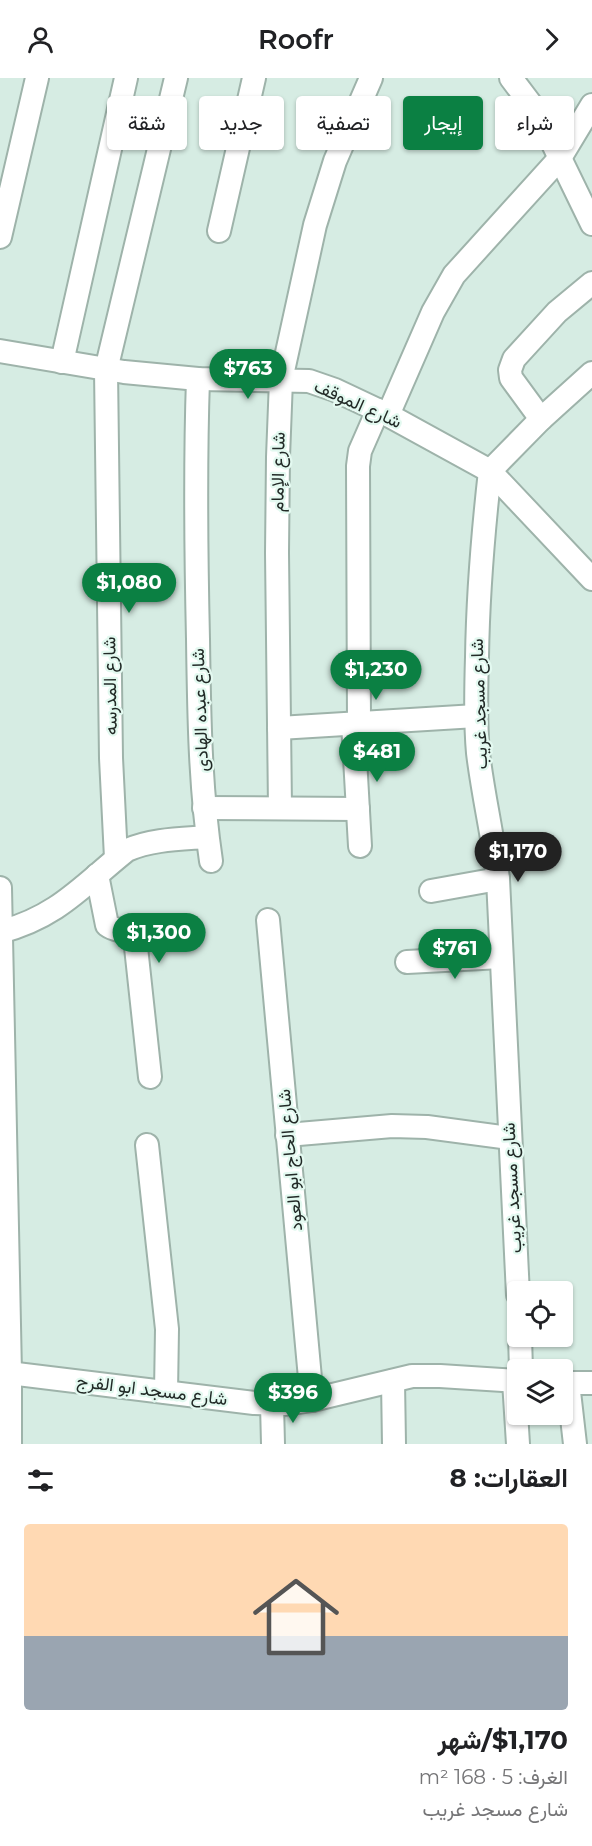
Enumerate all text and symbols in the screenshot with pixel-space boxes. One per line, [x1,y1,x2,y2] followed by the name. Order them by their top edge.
[24,23,57,56] icon: person
[258,23,334,56] text: Roofr
[535,23,568,56] icon: forward
[107,96,187,150] chip: شقة
[199,96,284,150] chip: جديد
[296,96,391,150] chip: تصفية
[403,96,483,150] chip: إيجار
[495,96,574,150] chip: شراء
[212,349,284,400] pin: $763
[223,356,273,380] text: $763
[310,375,405,434] street label: شارع الموقف
[266,432,291,512] street label: شارع الإمام
[80,563,178,614] pin: $1,080
[96,570,162,594] text: $1,080
[98,637,123,735] street label: شارع المدرسه
[466,638,493,770] street label: شارع مسجد غريب
[187,648,214,772] street label: شارع عبده الهادى
[327,650,425,701] pin: $1,230
[344,657,408,681] text: $1,230
[341,732,413,783] pin: $481
[353,739,401,763] text: $481
[469,832,567,883] pin: $1,170
[489,839,547,863] text: $1,170
[110,913,208,964] pin: $1,300
[127,920,191,944] text: $1,300
[419,929,491,980] pin: $761
[432,936,478,960] text: $761
[273,1088,308,1232] street label: شارع الحاج ابو العود
[498,1122,527,1254] street label: شارع مسجد غريب
[507,1281,573,1425] map controls
[507,1281,573,1347] button: locate
[507,1359,573,1425] button: layers
[75,1370,229,1411] street label: شارع مسجد ابو الفرج
[257,1373,329,1424] pin: $396
[268,1380,318,1404] text: $396
[450,1462,568,1494] text: العقارات: 8
[24,1464,57,1497] icon: filters
[242,1563,350,1671] icon: home
[437,1724,568,1756] text: $1,170/شهر
[419,1765,568,1789] text: الغرف: 5 · 168 m²
[423,1797,568,1821] text: شارع مسجد غريب

